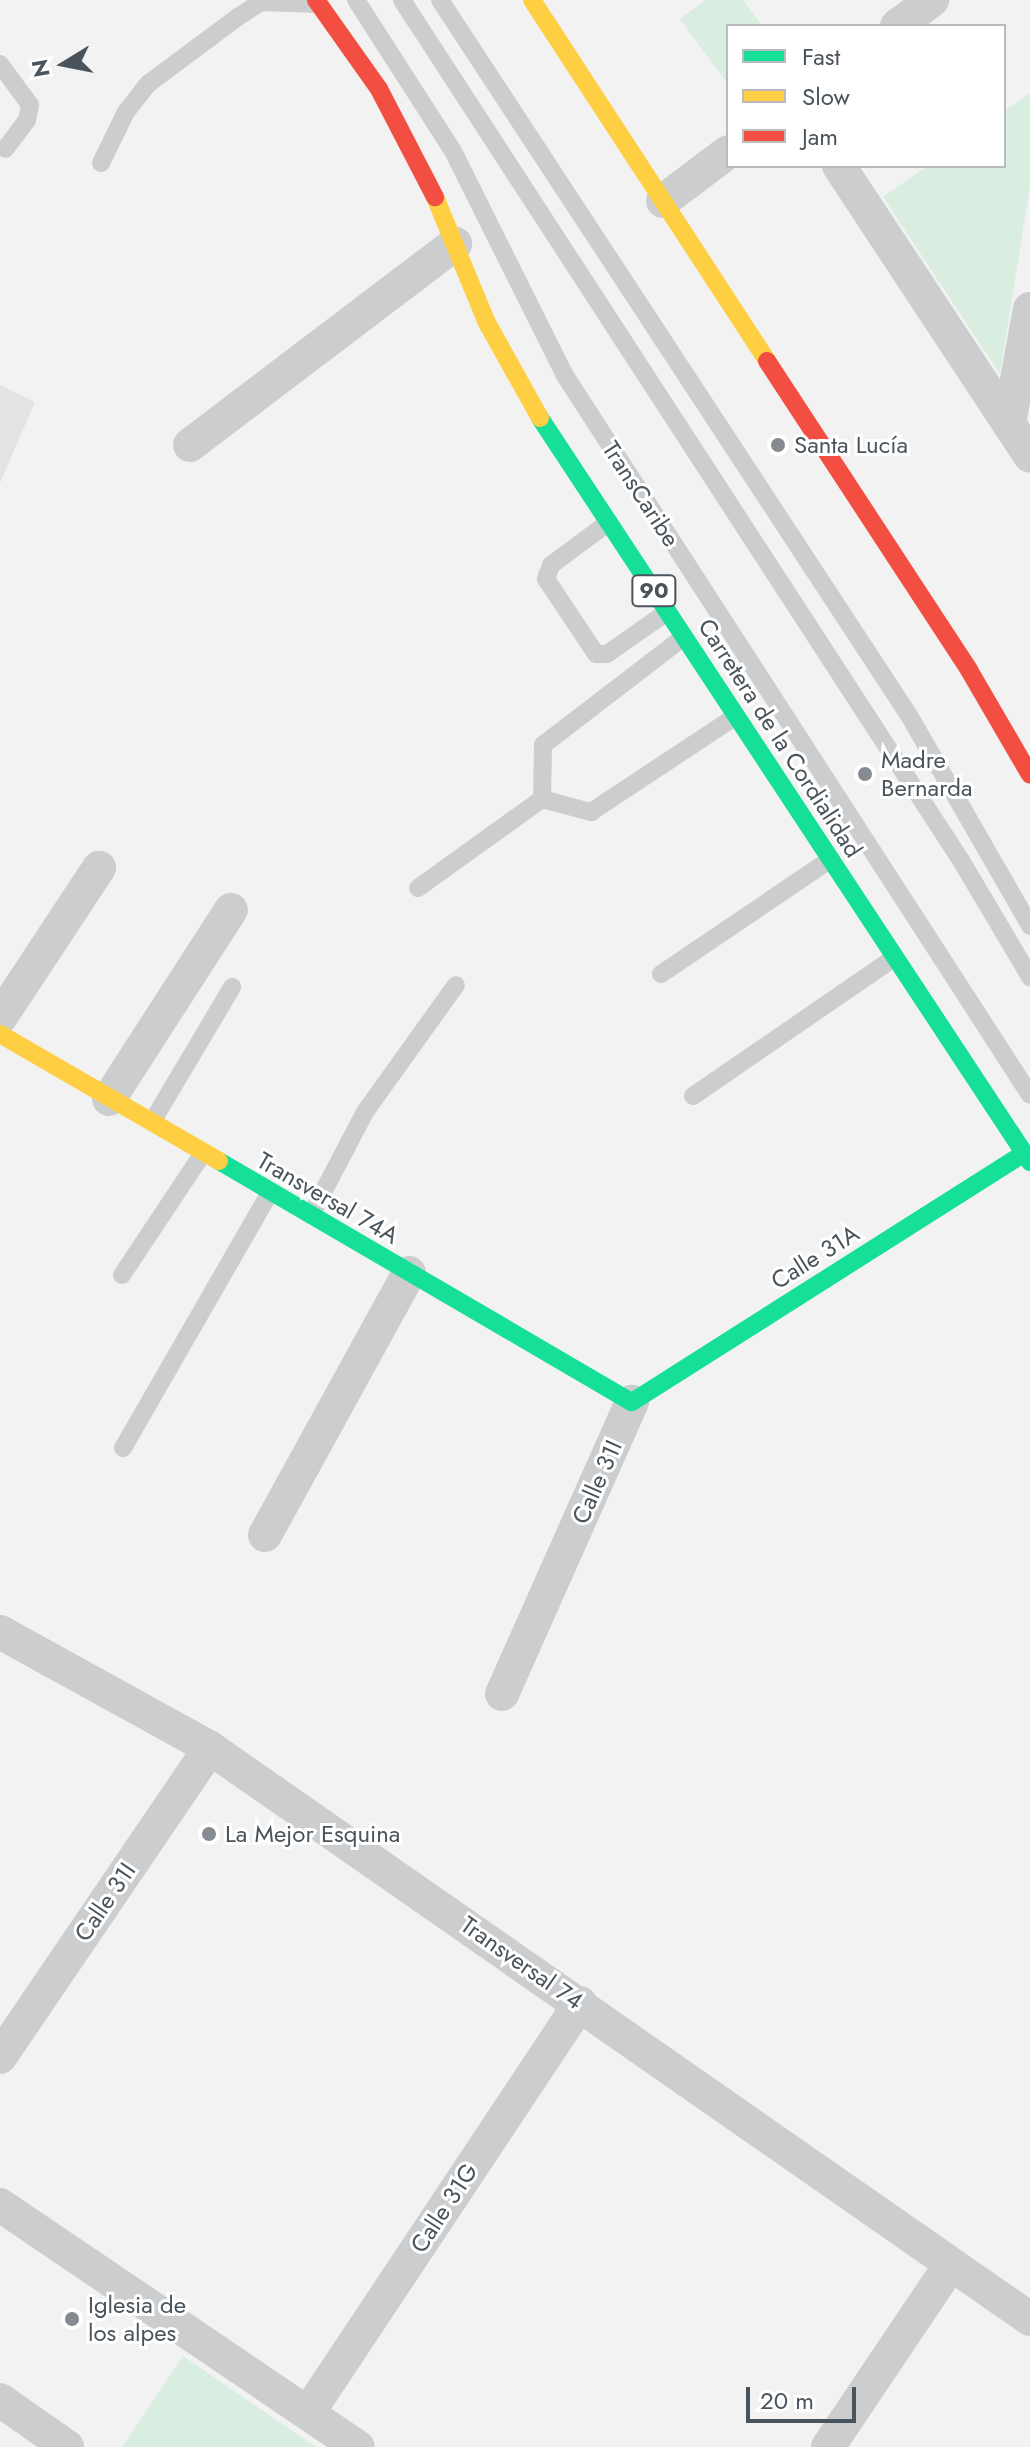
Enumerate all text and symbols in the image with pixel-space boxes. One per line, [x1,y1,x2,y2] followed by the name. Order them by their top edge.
[24,24,104,104] north arrow
[726,24,1006,168] legend
[802,39,840,74] text: Fast
[23,57,58,80] text: N
[802,79,850,114] text: Slow
[802,119,838,154] text: Jam
[794,431,908,459] place label: Santa Lucía
[596,436,686,552] street label: TransCaribe
[769,436,787,454] marker: Santa Lucía
[630,573,678,609] road number: 90
[692,613,868,863] street label: Carretera de la Cordialidad
[881,746,973,802] place label: Madre Bernarda
[856,765,874,783] marker: Madre Bernarda
[252,1146,404,1250] street label: Transversal 74A
[766,1219,864,1295] street label: Calle 31A
[566,1436,628,1528] street label: Calle 31I
[225,1820,400,1848] place label: La Mejor Esquina
[200,1825,218,1843] marker: La Mejor Esquina
[68,1857,142,1947] street label: Calle 31I
[455,1910,589,2016] street label: Transversal 74
[404,2158,484,2258] street label: Calle 31G
[88,2291,186,2347] place label: Iglesia de los alpes
[63,2310,81,2328] marker: Iglesia de los alpes
[750,2371,860,2421] scale bar
[760,2383,814,2418] text: 20 m

